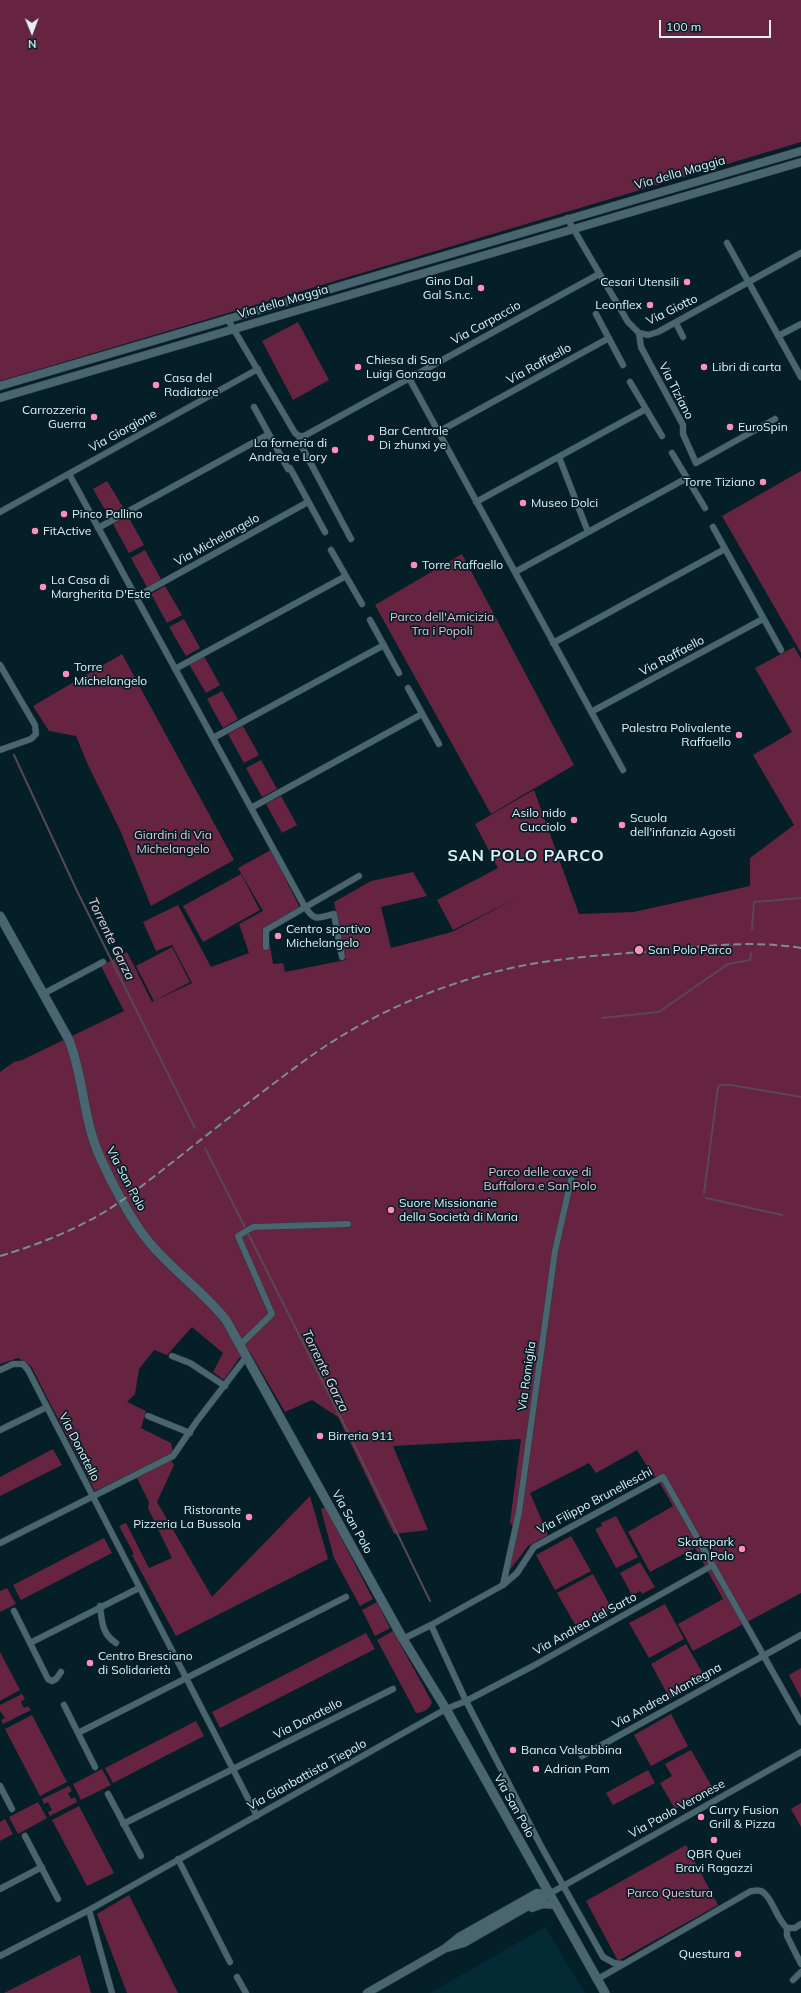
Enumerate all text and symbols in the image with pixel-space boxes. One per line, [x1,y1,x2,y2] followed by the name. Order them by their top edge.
[12,12,52,52] north arrow
[661,12,773,38] scale bar
[666,19,701,34] text: 100 m
[28,37,36,51] text: N
[633,153,727,193] street label: Via della Maggia
[423,274,473,302] place label: Gino Dal Gal S.n.c.
[600,275,679,289] place label: Cesari Utensili
[682,277,692,287] marker: Cesari Utensili
[236,282,330,322] street label: Via della Maggia
[476,283,486,293] marker: Gino Dal Gal S.n.c.
[644,291,700,329] street label: Via Giotto
[449,298,523,348] street label: Via Carpaccio
[595,298,642,312] place label: Leonflex
[645,300,655,310] marker: Leonflex
[504,340,574,388] street label: Via Raffaello
[366,353,446,381] place label: Chiesa di San Luigi Gonzaga
[656,360,696,422] street label: Via Tiziano
[712,360,781,374] place label: Libri di carta
[353,362,363,372] marker: Chiesa di San Luigi Gonzaga
[699,362,709,372] marker: Libri di carta
[164,371,219,399] place label: Casa del Radiatore
[151,380,161,390] marker: Casa del Radiatore
[22,403,86,431] place label: Carrozzeria Guerra
[87,407,159,455] street label: Via Giorgione
[89,412,99,422] marker: Carrozzeria Guerra
[738,420,788,434] place label: EuroSpin
[725,422,735,432] marker: EuroSpin
[379,424,448,452] place label: Bar Centrale Di zhunxi ye
[366,433,376,443] marker: Bar Centrale Di zhunxi ye
[249,436,327,464] place label: La forneria di Andrea e Lory
[330,445,340,455] marker: La forneria di Andrea e Lory
[683,475,755,489] place label: Torre Tiziano
[758,477,768,487] marker: Torre Tiziano
[531,496,598,510] place label: Museo Dolci
[518,498,528,508] marker: Museo Dolci
[72,507,143,521] place label: Pinco Pallino
[59,509,69,519] marker: Pinco Pallino
[172,511,262,569] street label: Via Michelangelo
[43,524,91,538] place label: FitActive
[30,526,40,536] marker: FitActive
[422,558,503,572] place label: Torre Raffaello
[409,560,419,570] marker: Torre Raffaello
[51,573,150,601] place label: La Casa di Margherita D'Este
[38,582,48,592] marker: La Casa di Margherita D'Este
[390,610,494,638] park label: Parco dell'Amicizia Tra i Popoli
[637,633,707,679] street label: Via Raffaello
[74,660,147,688] place label: Torre Michelangelo
[61,669,71,679] marker: Torre Michelangelo
[622,721,731,749] place label: Palestra Polivalente Raffaello
[734,730,744,740] marker: Palestra Polivalente Raffaello
[512,806,566,834] place label: Asilo nido Cucciolo
[630,811,735,839] place label: Scuola dell'infanzia Agosti
[569,815,579,825] marker: Asilo nido Cucciolo
[617,820,627,830] marker: Scuola dell'infanzia Agosti
[134,828,212,856] park label: Giardini di Via Michelangelo
[447,846,605,866] district label: SAN POLO PARCO
[84,895,138,983] water label: Torrente Garza
[286,922,371,950] place label: Centro sportivo Michelangelo
[273,931,283,941] marker: Centro sportivo Michelangelo
[648,943,732,957] place label: San Polo Parco
[633,944,645,956] marker: San Polo Parco
[103,1144,149,1214] street label: Via San Polo
[483,1165,597,1193] park label: Parco delle cave di Buffalora e San Polo
[399,1196,518,1224] place label: Suore Missionarie della Società di Maria
[386,1205,396,1215] marker: Suore Missionarie della Società di Maria
[298,1327,352,1415] water label: Torrente Garza
[515,1340,539,1412] street label: Via Romiglia
[56,1410,102,1484] street label: Via Donatello
[328,1429,393,1443] place label: Birreria 911
[315,1431,325,1441] marker: Birreria 911
[535,1465,655,1537] street label: Via Filippo Brunelleschi
[329,1488,375,1556] street label: Via San Polo
[133,1503,241,1531] place label: Ristorante Pizzeria La Bussola
[244,1512,254,1522] marker: Ristorante Pizzeria La Bussola
[678,1535,734,1563] place label: Skatepark San Polo
[737,1544,747,1554] marker: Skatepark San Polo
[531,1590,639,1658] street label: Via Andrea del Sarto
[98,1649,193,1677] place label: Centro Bresciano di Solidarietà
[85,1658,95,1668] marker: Centro Bresciano di Solidarietà
[610,1660,724,1732] street label: Via Andrea Mantegna
[271,1696,345,1742] street label: Via Donatello
[245,1736,369,1814] street label: Via Gianbattista Tiepolo
[521,1743,622,1757] place label: Banca Valsabbina
[508,1745,518,1755] marker: Banca Valsabbina
[544,1762,610,1776] place label: Adrian Pam
[531,1764,541,1774] marker: Adrian Pam
[491,1772,537,1840] street label: Via San Polo
[627,1777,727,1841] street label: Via Paolo Veronese
[709,1803,779,1831] place label: Curry Fusion Grill & Pizza
[696,1812,706,1822] marker: Curry Fusion Grill & Pizza
[709,1835,719,1845] marker: QBR Quei Bravi Ragazzi
[675,1847,753,1875] place label: QBR Quei Bravi Ragazzi
[627,1886,713,1900] park label: Parco Questura
[679,1947,730,1961] place label: Questura
[733,1949,743,1959] marker: Questura

